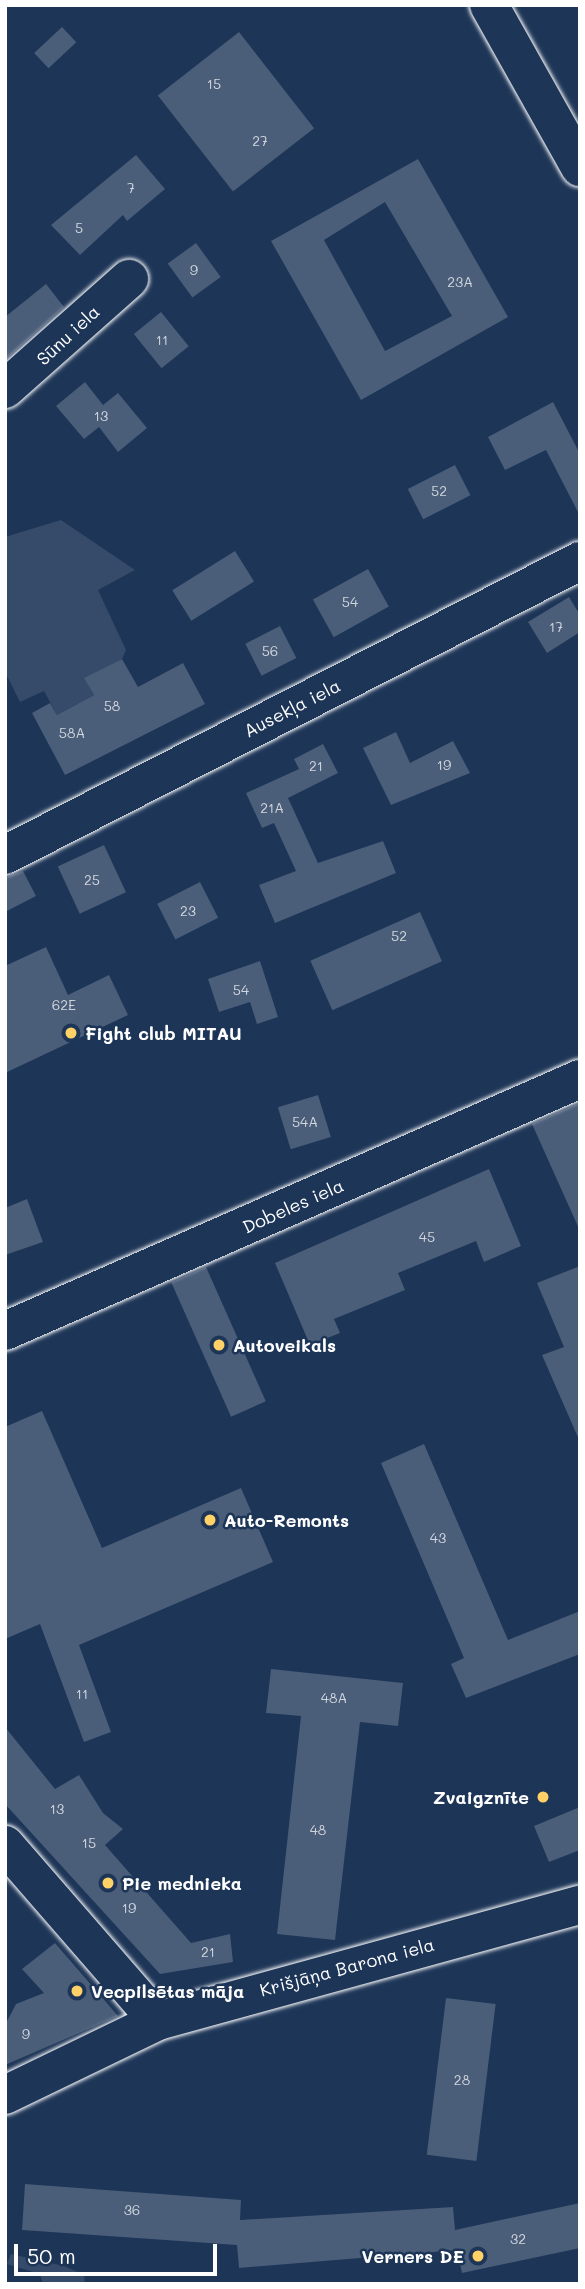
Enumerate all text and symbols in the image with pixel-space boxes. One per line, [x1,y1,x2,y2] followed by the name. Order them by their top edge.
[207,76,221,92] house number: 15
[252,133,268,149] house number: 27
[127,180,135,196] house number: 7
[75,220,83,236] house number: 5
[190,262,198,278] house number: 9
[447,274,473,290] house number: 23A
[32,301,104,369] street label: Sūnu iela
[156,332,168,348] house number: 11
[94,408,108,424] house number: 13
[431,483,447,499] house number: 52
[342,594,358,610] house number: 54
[549,619,563,635] house number: 17
[262,643,278,659] house number: 56
[240,674,344,742] street label: Ausekļa iela
[104,698,120,714] house number: 58
[59,725,85,741] house number: 58A
[437,757,451,773] house number: 19
[309,758,323,774] house number: 21
[260,800,284,816] house number: 21A
[84,872,100,888] house number: 25
[180,903,196,919] house number: 23
[391,928,407,944] house number: 52
[233,982,249,998] house number: 54
[52,997,76,1013] house number: 62E
[85,1022,242,1044] place label: Fight club MITAU
[63,1025,79,1041] marker: Fight club MITAU
[292,1114,318,1130] house number: 54A
[239,1174,347,1238] street label: Dobeles iela
[419,1229,435,1245] house number: 45
[233,1334,336,1356] place label: Autoveikals
[211,1337,227,1353] marker: Autoveikals
[224,1509,349,1531] place label: Auto-Remonts
[202,1512,218,1528] marker: Auto-Remonts
[430,1530,446,1546] house number: 43
[76,1686,88,1702] house number: 11
[321,1690,347,1706] house number: 48A
[433,1786,529,1808] place label: Zvaigznīte
[535,1789,551,1805] marker: Zvaigznīte
[50,1801,64,1817] house number: 13
[310,1822,326,1838] house number: 48
[82,1835,96,1851] house number: 15
[122,1872,242,1894] place label: Pie mednieka
[100,1875,116,1891] marker: Pie mednieka
[122,1900,136,1916] house number: 19
[257,1933,437,2001] street label: Krišjāņa Barona iela
[201,1944,215,1960] house number: 21
[91,1980,244,2002] place label: Vecpilsētas māja
[69,1983,85,1999] marker: Vecpilsētas māja
[22,2026,30,2042] house number: 9
[454,2072,470,2088] house number: 28
[124,2202,140,2218] house number: 36
[18,2230,220,2274] scale bar
[510,2231,526,2247] house number: 32
[27,2242,76,2269] text: 50 m
[362,2245,464,2267] place label: Verners DE
[470,2248,486,2264] marker: Verners DE

